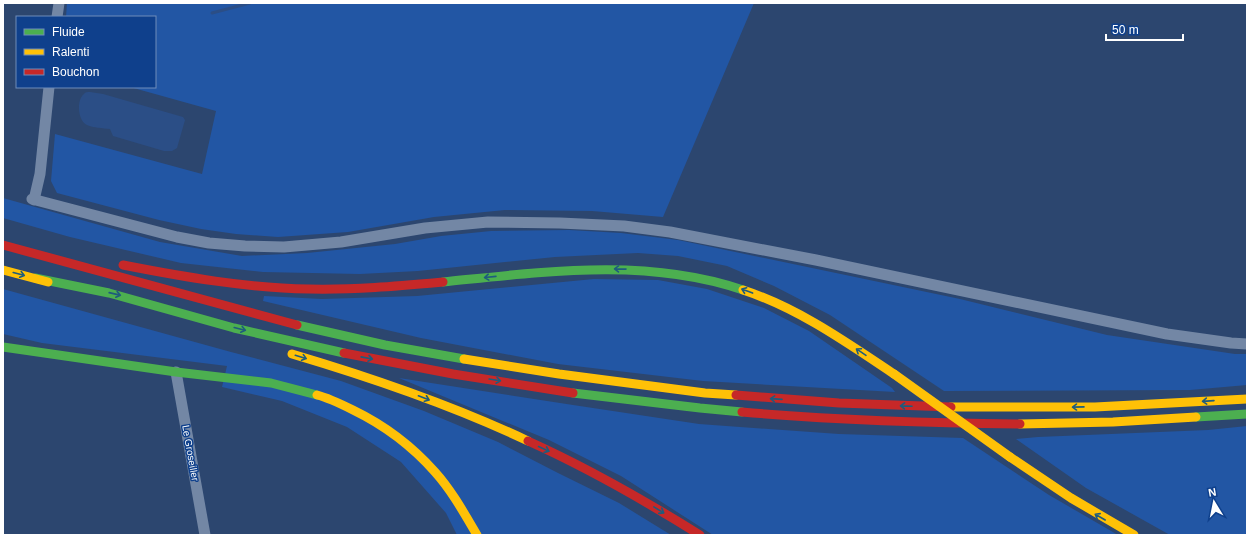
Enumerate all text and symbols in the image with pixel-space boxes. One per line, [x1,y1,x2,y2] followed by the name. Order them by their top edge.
[16,16,156,88] legend
[1106,16,1183,42] scale bar
[1112,23,1139,37] text: 50 m
[52,25,85,39] text: Fluide
[52,45,89,59] text: Ralenti
[52,65,99,79] text: Bouchon
[614,265,627,273] one-way arrow
[12,271,25,278] one-way arrow
[484,274,497,281] one-way arrow
[741,286,753,294] one-way arrow
[108,291,121,299] one-way arrow
[233,326,246,333] one-way arrow
[856,348,867,356] one-way arrow
[294,354,307,361] one-way arrow
[360,354,373,362] one-way arrow
[488,376,501,384] one-way arrow
[418,394,430,402] one-way arrow
[770,396,783,403] one-way arrow
[1202,398,1215,405] one-way arrow
[900,402,913,410] one-way arrow
[1072,403,1085,411] one-way arrow
[180,424,201,483] street label: Le Groseiller
[537,446,549,453] one-way arrow
[1194,482,1234,522] north arrow
[1207,486,1217,499] text: N
[653,506,665,514] one-way arrow
[1094,512,1106,520] one-way arrow

